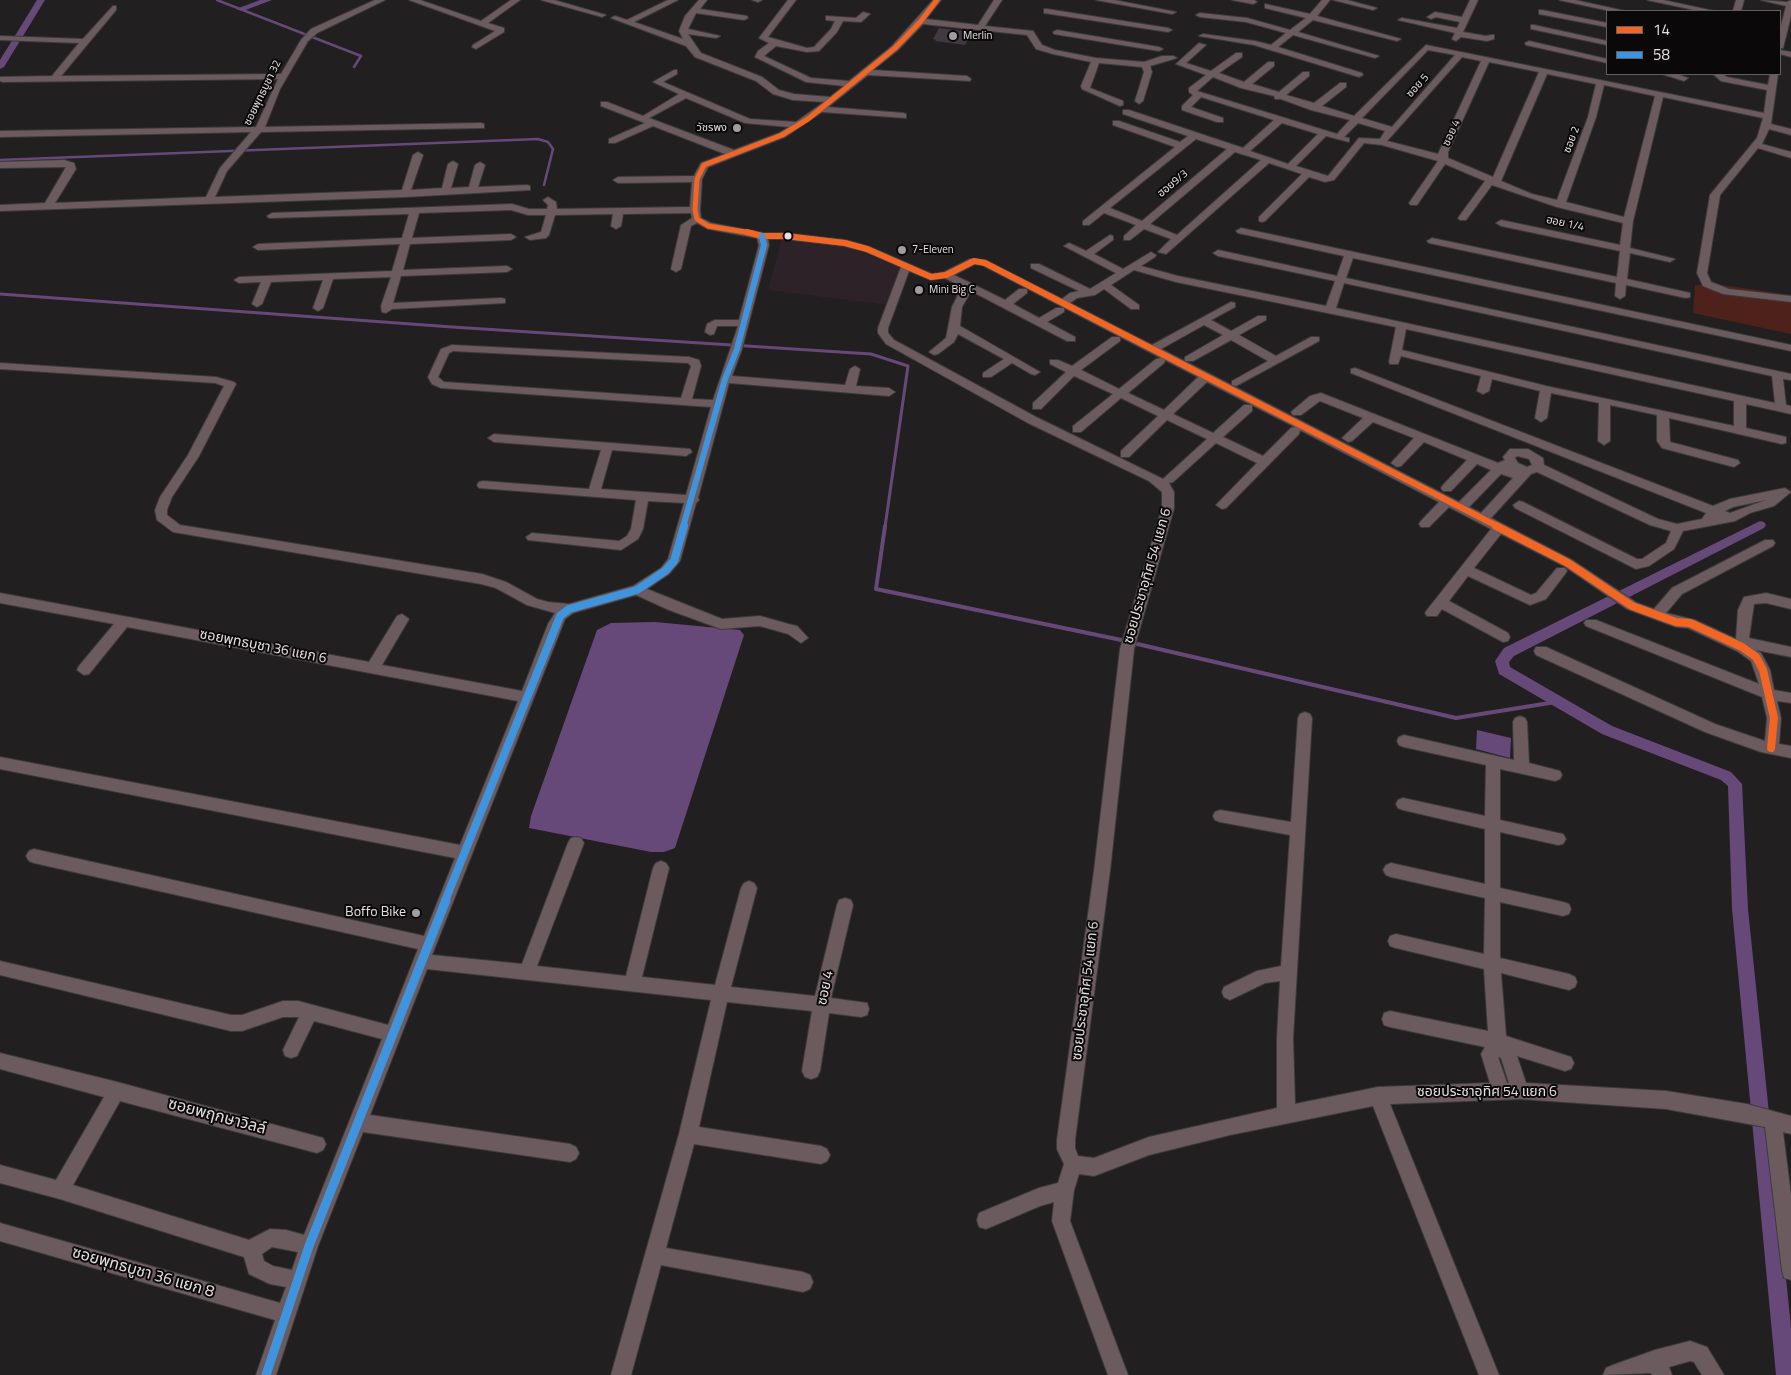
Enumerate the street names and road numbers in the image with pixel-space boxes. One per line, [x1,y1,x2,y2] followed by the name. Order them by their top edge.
[241,58,285,128] street label: ซอยพุทธบูชา 32
[1404,71,1432,101] street label: ซอย 5
[1440,118,1464,148] street label: ซอย 4
[1561,125,1583,155] street label: ซอย 2
[1155,167,1191,201] street label: ฮอย9/3
[1545,214,1585,234] street label: ฮอย 1/4
[1121,506,1175,646] street label: ซอยประชาอุทิศ 54 แยก 6
[198,626,328,668] street label: ซอยพุทธบูชา 36 แยก 6
[1069,921,1103,1061] street label: ซอยประชาอุทิศ 54 แยก 6
[814,969,838,1007] street label: ซอย 4
[1417,1085,1557,1101] street label: ซอยประชาอุทิศ 54 แยก 6
[166,1095,268,1139] street label: ซอยพฤกษาวิลล์
[70,1243,216,1303] street label: ซอยพุทธบูชา 36 แยก 8

